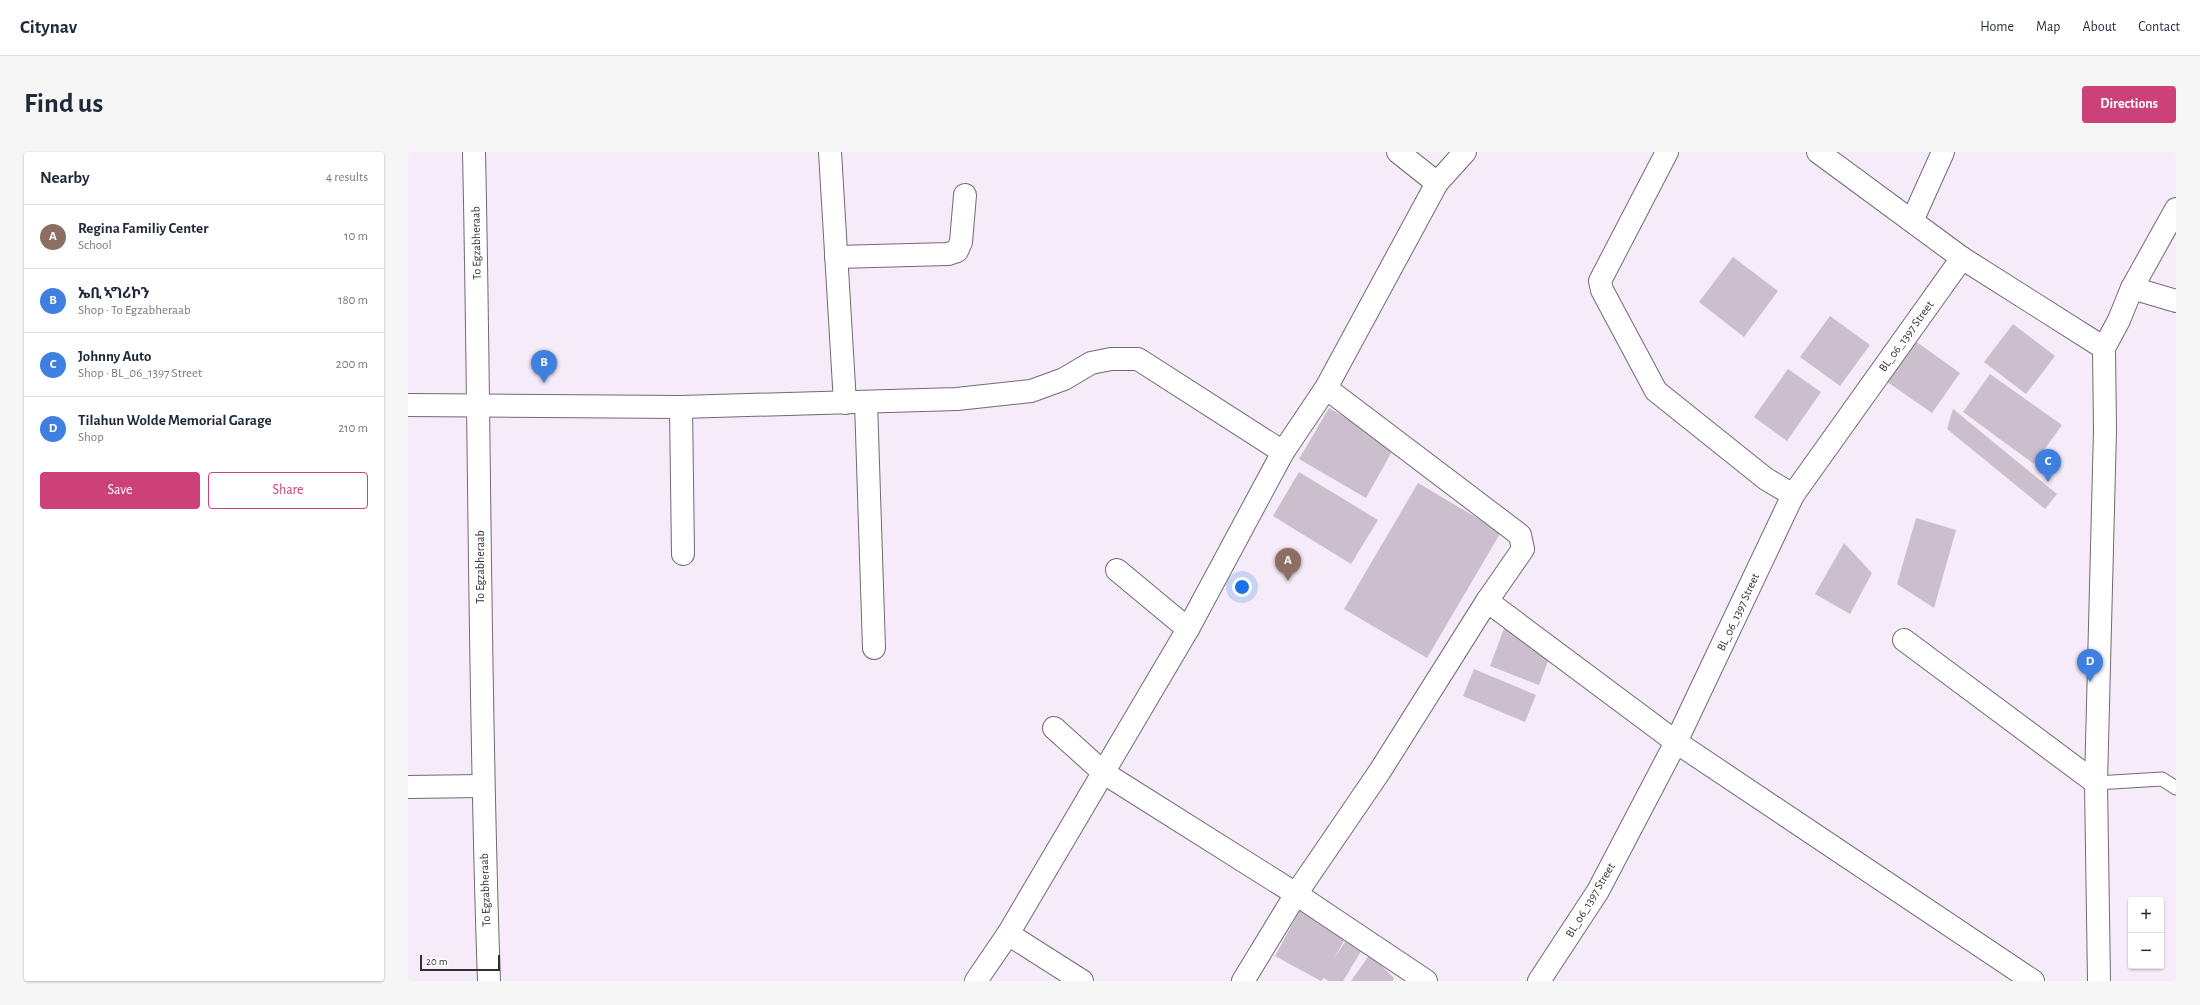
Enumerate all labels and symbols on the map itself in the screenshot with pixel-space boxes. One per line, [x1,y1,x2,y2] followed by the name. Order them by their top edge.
[469,206,483,280] street label: To Egzabheraab
[1876,298,1936,374] street label: BL_06_1397 Street
[531,350,557,383] pin: B
[2035,449,2061,482] pin: C
[474,530,486,604] street label: To Egzabheraab
[1275,548,1301,581] pin: A
[1715,571,1761,653] street label: BL_06_1397 Street
[1232,577,1252,597] your location
[2077,649,2103,682] pin: D
[478,853,492,927] street label: To Egzabheraab
[1563,861,1617,939] street label: BL_06_1397 Street
[420,953,500,972] scale bar

